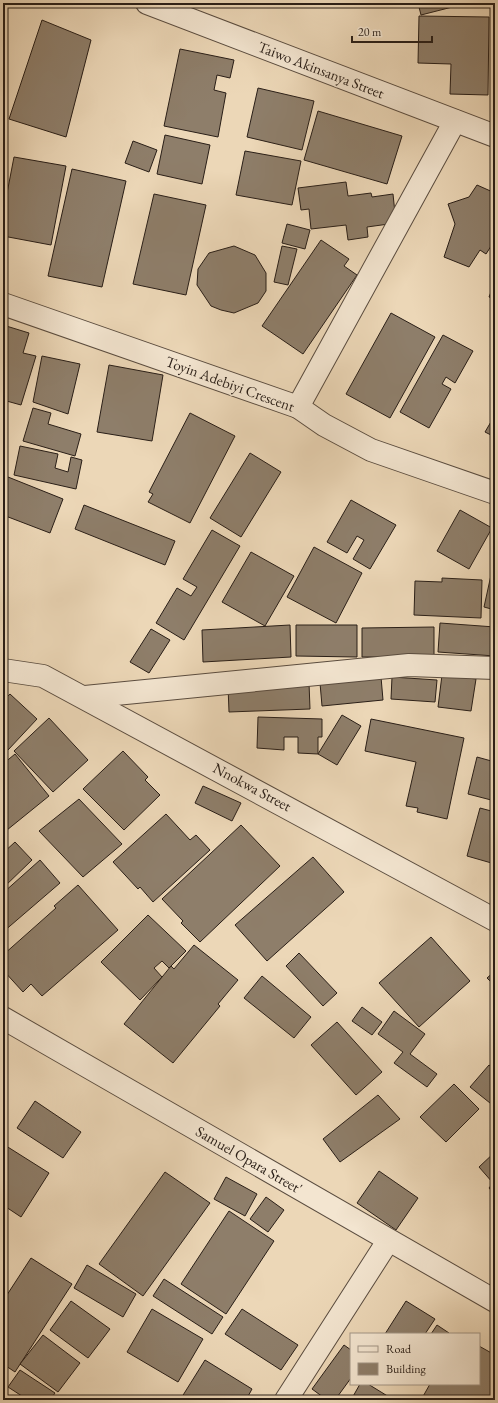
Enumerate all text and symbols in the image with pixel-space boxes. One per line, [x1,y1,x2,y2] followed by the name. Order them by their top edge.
[352,18,432,44] scale bar
[358,24,382,40] text: 20 m
[255,37,387,102] street label: Taiwo Akinsanya Street
[163,351,297,416] street label: Toyin Adebiyi Crescent
[210,758,295,815] street label: Nnokwa Street
[193,1121,306,1198] street label: Samuel Opara Street'
[350,1333,480,1385] legend
[386,1341,412,1357] text: Road
[386,1361,427,1377] text: Building

